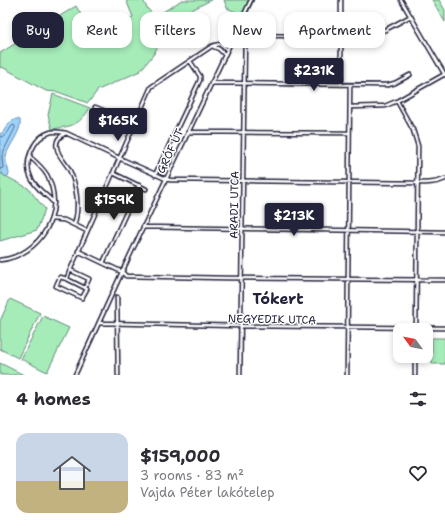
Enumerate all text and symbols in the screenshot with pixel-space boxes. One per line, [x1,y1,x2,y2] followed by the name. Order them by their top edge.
[12,12,64,48] chip: Buy
[72,12,132,48] chip: Rent
[140,12,210,48] chip: Filters
[218,12,276,48] chip: New
[284,12,385,48] chip: Apartment
[286,58,342,92] pin: $231K
[294,62,334,79] text: $231K
[90,108,146,142] pin: $165K
[98,112,138,129] text: $165K
[153,126,187,176] street label: GRÓF ÚT
[226,171,243,239] street label: ARADI UTCA
[86,187,142,221] pin: $159K
[94,191,134,208] text: $159K
[266,203,322,237] pin: $213K
[274,207,314,224] text: $213K
[253,289,303,309] district label: Tókert
[228,311,316,328] street label: NEGYEDIK UTCA
[393,323,433,363] north arrow
[393,323,433,363] map controls
[16,388,91,410] text: 4 homes
[407,388,429,410] icon: filters
[140,445,220,467] text: $159,000
[48,449,96,497] icon: home
[407,462,429,484] icon: heart
[140,467,244,484] text: 3 rooms · 83 m²
[140,484,274,501] text: Vajda Péter lakótelep

